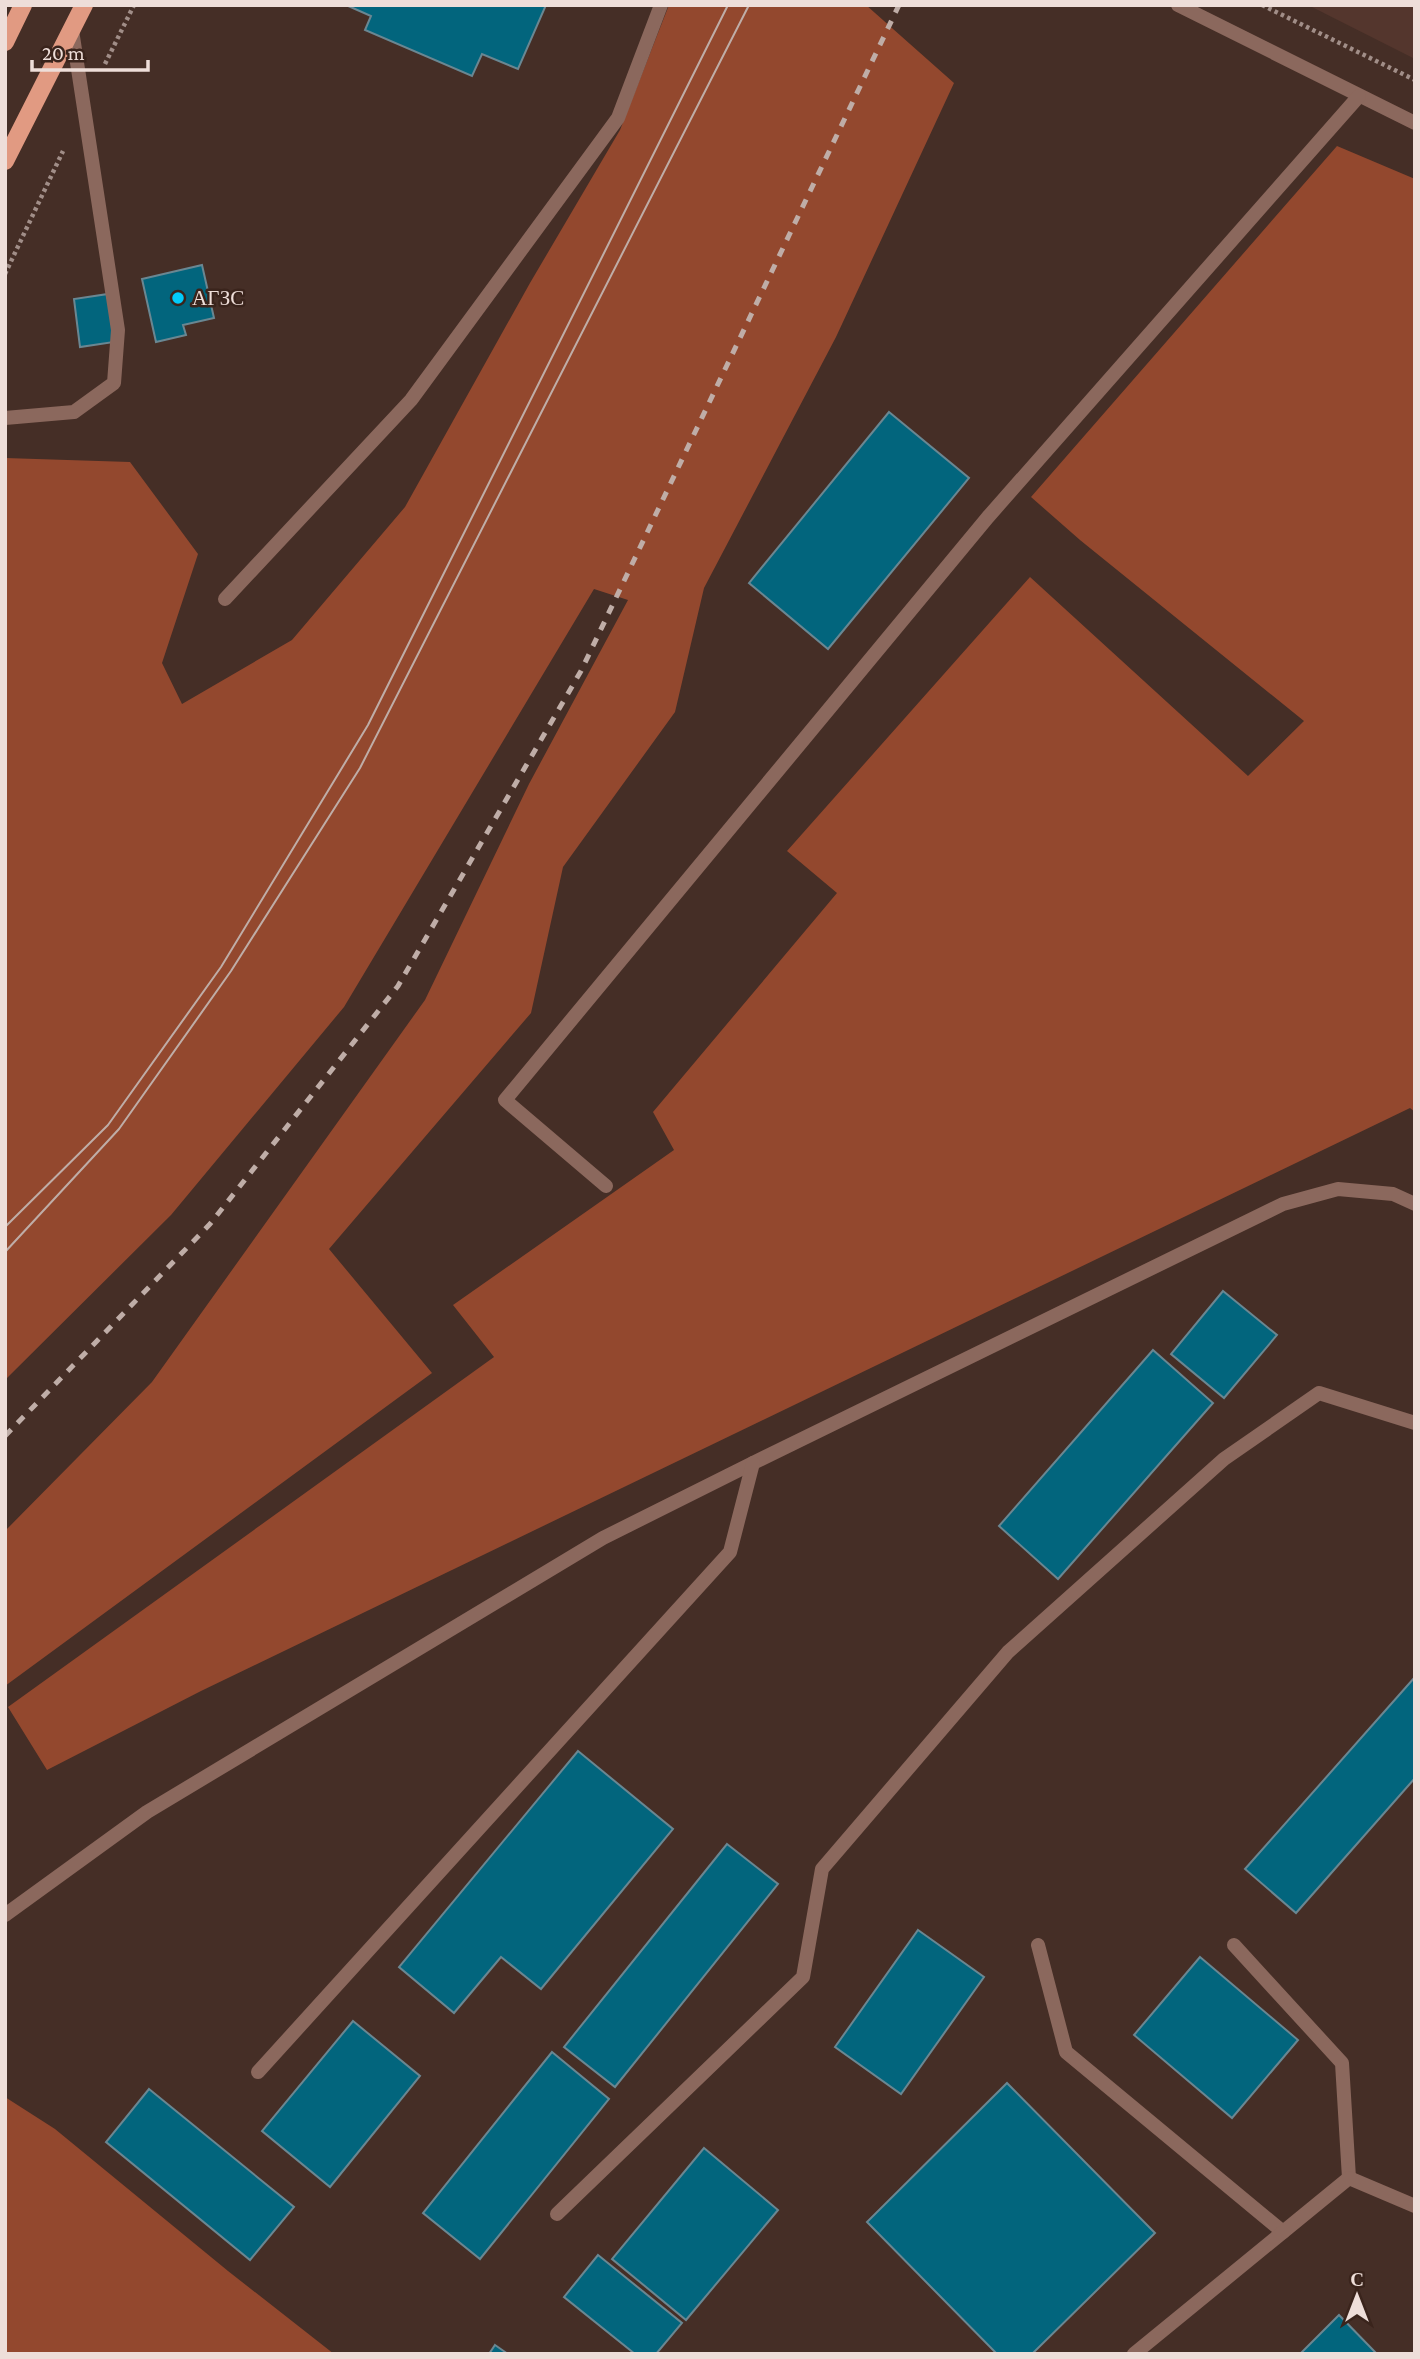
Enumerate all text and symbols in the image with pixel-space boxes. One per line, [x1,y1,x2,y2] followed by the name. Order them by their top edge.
[32,28,147,72] scale bar
[42,41,85,65] text: 20 m
[192,286,244,310] place label: АГЗС
[170,290,186,306] marker: АГЗС
[1322,2261,1392,2331] north arrow
[1350,2269,1364,2290] text: С

